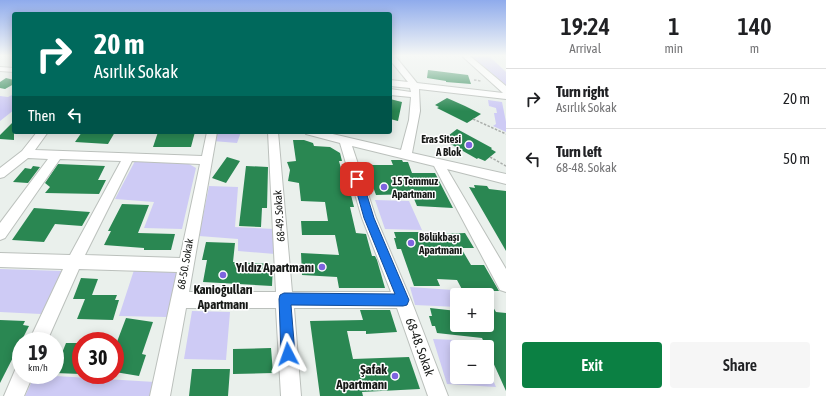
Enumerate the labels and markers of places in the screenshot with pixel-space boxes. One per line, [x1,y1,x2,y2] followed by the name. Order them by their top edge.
[421,133,461,158] place label: Eras Sitesi A Blok
[464,140,474,150] marker: Eras Sitesi A Blok
[340,162,374,196] pin
[391,175,438,200] place label: 15 Temmuz Apartmanı
[379,182,389,192] marker: 15 Temmuz Apartmanı
[418,231,462,256] place label: Bölükbaşı Apartmanı
[406,238,416,248] marker: Bölükbaşı Apartmanı
[235,260,314,275] place label: Yıldız Apartmanı
[317,262,327,272] marker: Yıldız Apartmanı
[218,270,228,280] marker: Kanioğulları Apartmanı
[193,282,253,312] place label: Kanioğulları Apartmanı
[335,362,387,392] place label: Şafak Apartmanı
[390,371,400,381] marker: Şafak Apartmanı

